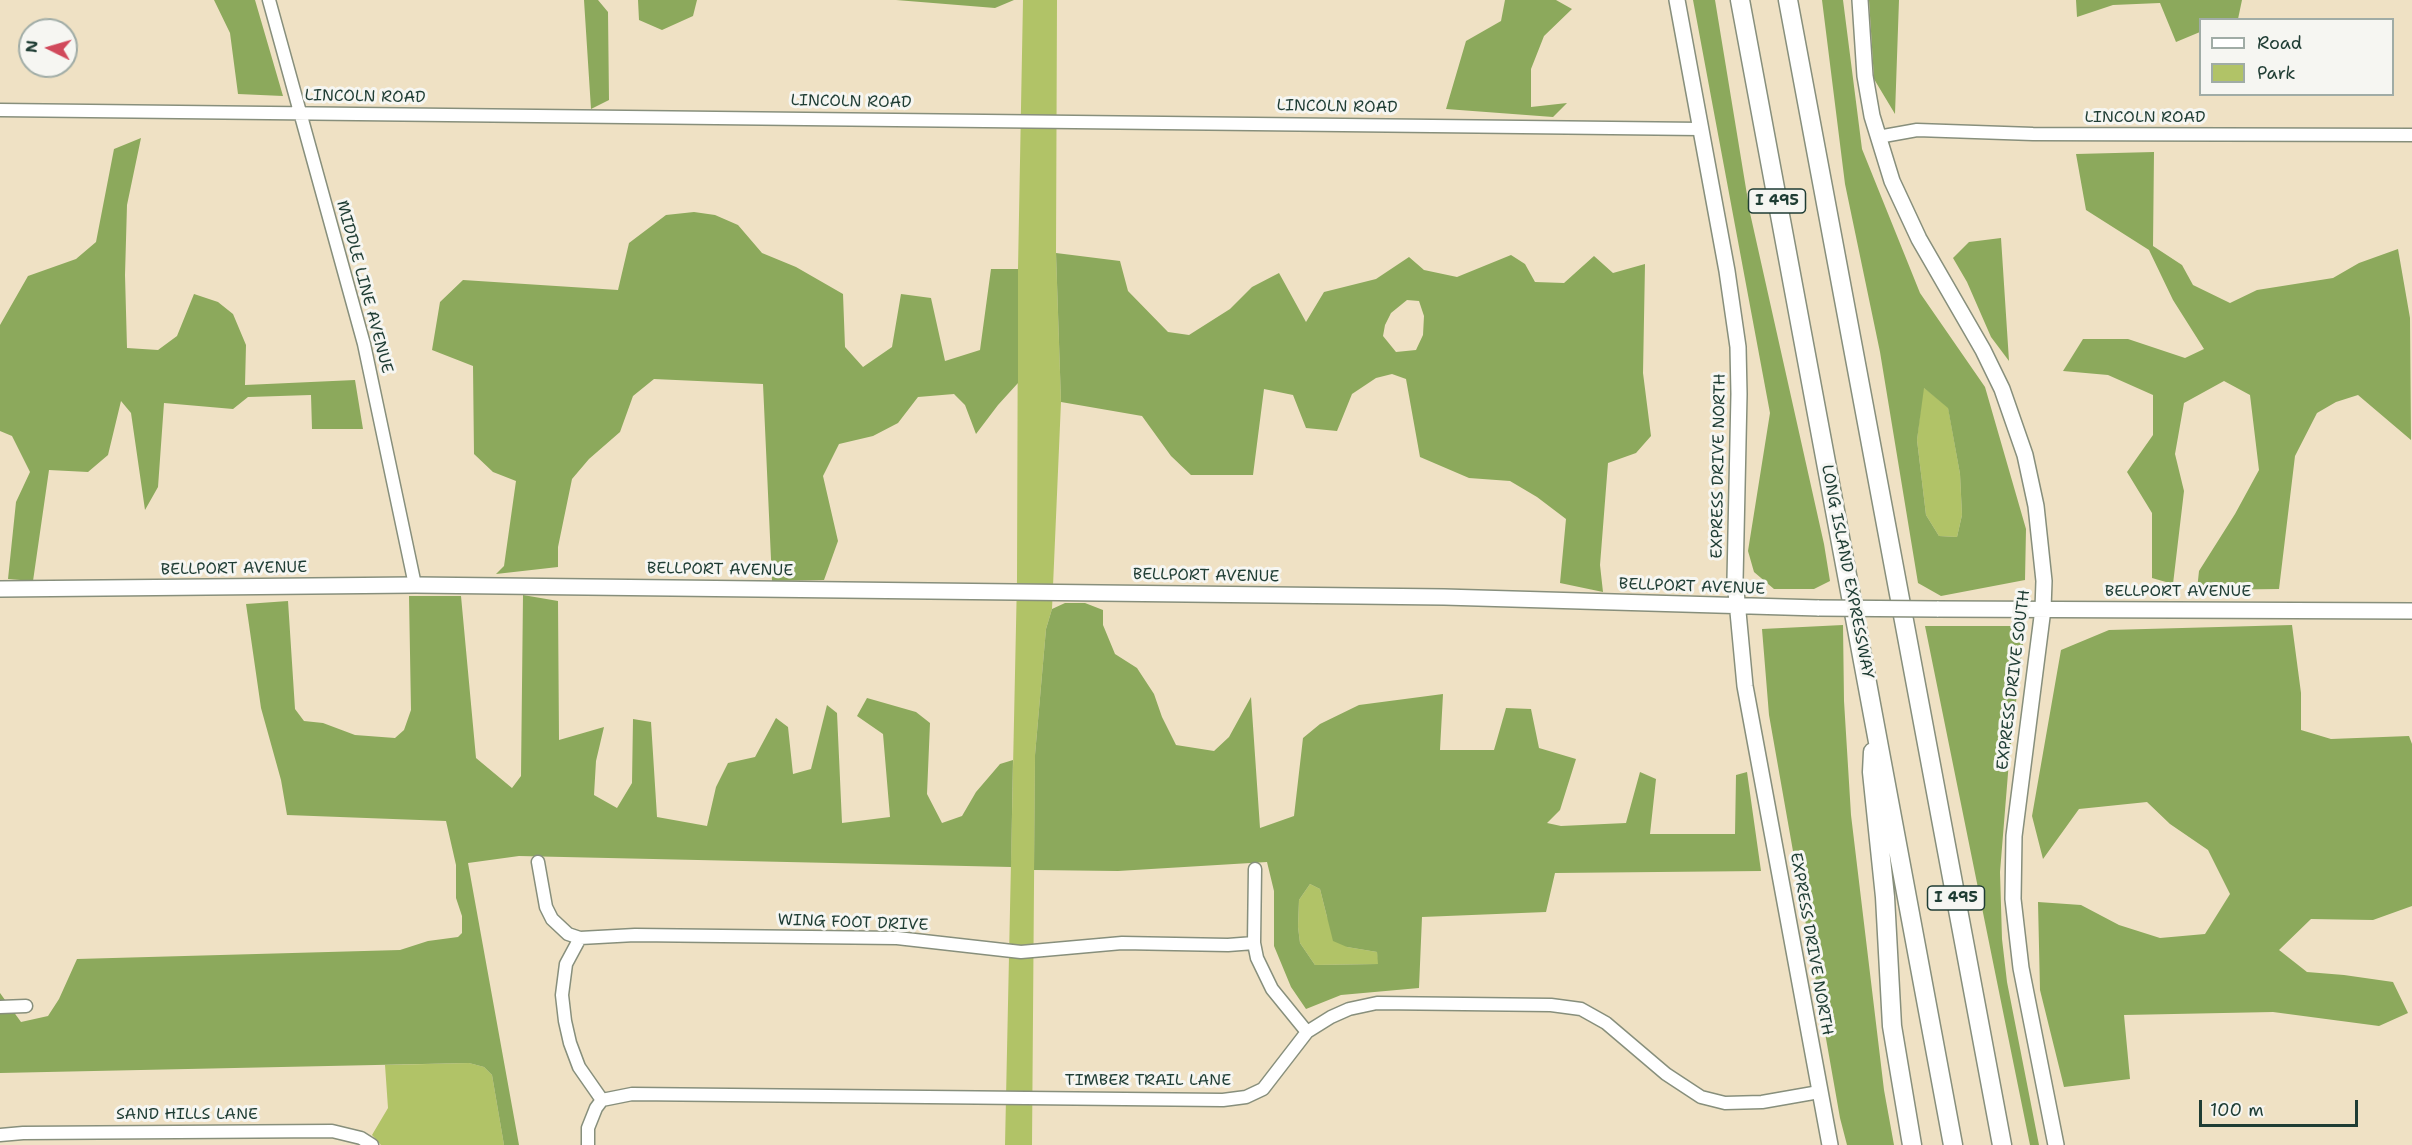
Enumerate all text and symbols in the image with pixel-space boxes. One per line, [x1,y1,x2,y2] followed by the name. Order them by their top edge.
[18,18,78,78] north arrow
[2199,18,2394,96] legend
[2257,31,2302,55] text: Road
[21,39,43,54] text: N
[2257,61,2296,85] text: Park
[304,86,426,108] street label: LINCOLN ROAD
[790,91,912,113] street label: LINCOLN ROAD
[1276,96,1398,118] street label: LINCOLN ROAD
[2084,108,2206,128] street label: LINCOLN ROAD
[1748,189,1806,213] road number: I 495
[332,198,396,376] street label: MIDDLE LINE AVENUE
[1708,373,1730,559] street label: EXPRESS DRIVE NORTH
[1817,463,1877,681] street label: LONG ISLAND EXPRESSWAY
[161,558,307,580] street label: BELLPORT AVENUE
[647,559,793,581] street label: BELLPORT AVENUE
[1133,565,1279,587] street label: BELLPORT AVENUE
[1618,575,1766,599] street label: BELLPORT AVENUE
[2105,582,2251,602] street label: BELLPORT AVENUE
[1993,589,2035,771] street label: EXPRESS DRIVE SOUTH
[1785,851,1837,1037] street label: EXPRESS DRIVE NORTH
[1928,886,1984,910] road number: I 495
[777,911,929,935] street label: WING FOOT DRIVE
[1065,1071,1231,1091] street label: TIMBER TRAIL LANE
[2202,1088,2361,1126] scale bar
[2210,1098,2264,1122] text: 100 m
[116,1105,258,1125] street label: SAND HILLS LANE

